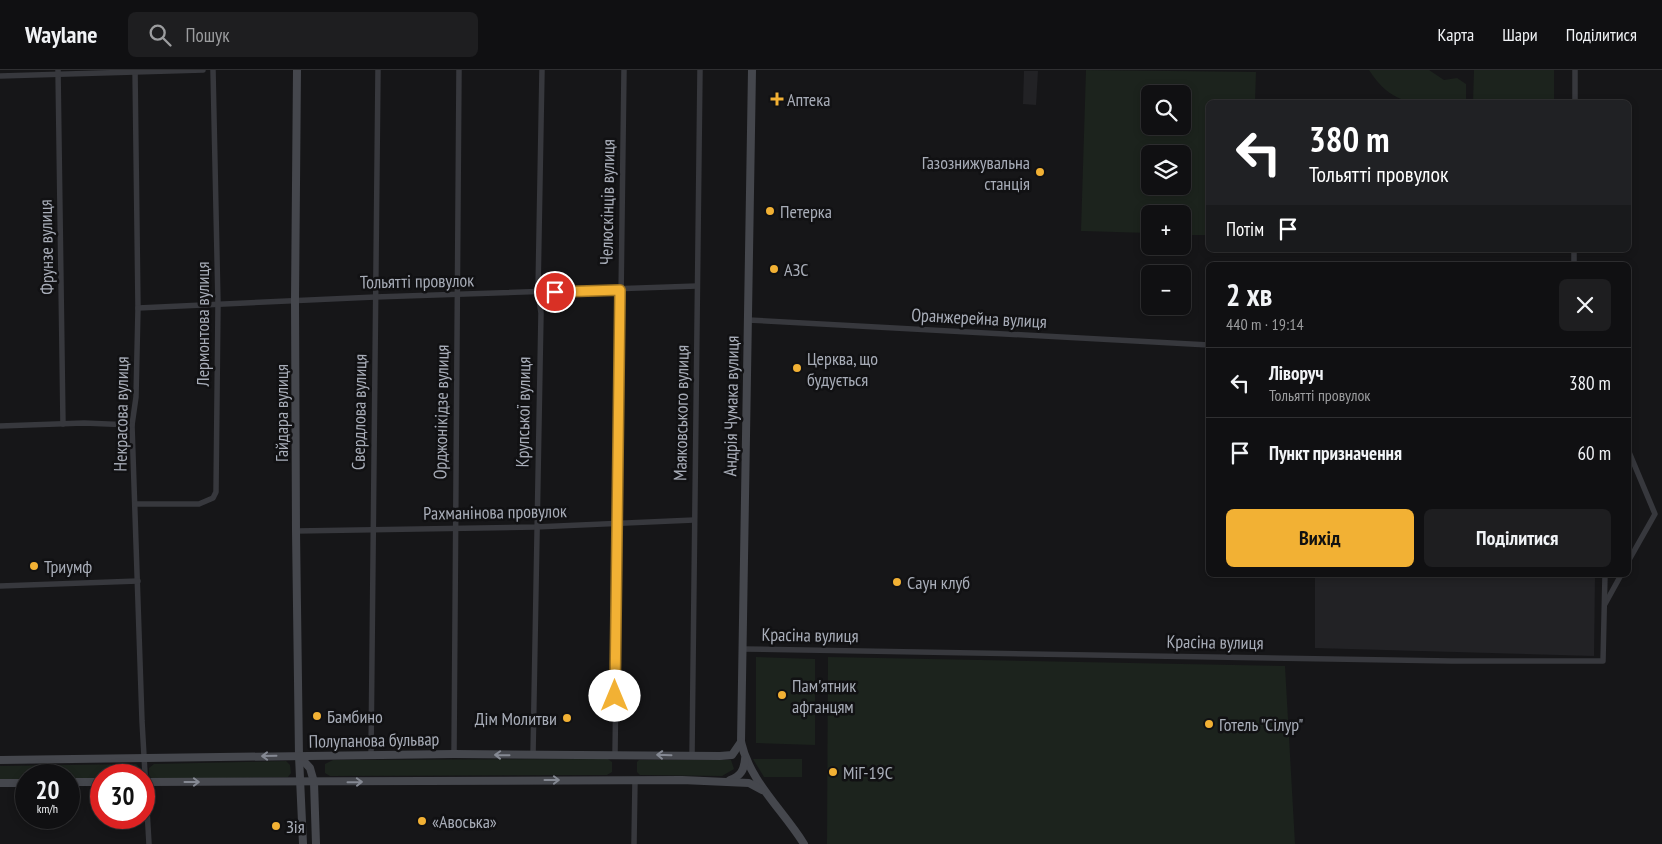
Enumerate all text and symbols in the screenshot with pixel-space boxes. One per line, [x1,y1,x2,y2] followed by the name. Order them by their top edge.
[128,12,478,57] search box
[25,19,98,50] text: Waylane
[146,21,174,49] icon: search
[186,23,230,47] text: Пошук
[1438,23,1474,46] text: Карта
[1502,23,1538,46] text: Шари
[1566,23,1637,46] text: Поділитися
[1141,85,1191,315] map controls
[1141,85,1191,135] button: search
[787,88,830,111] place label: Аптека
[771,93,783,105] marker: Аптека
[1309,116,1390,162] text: 380 m
[1226,120,1291,185] icon: left
[594,139,620,265] street label: Челюскінців вулиця
[1141,145,1191,195] button: layers
[922,151,1030,195] place label: Газознижувальна станція
[1309,160,1449,188] text: Тольятті провулок
[1034,166,1046,178] marker: Газознижувальна станція
[34,199,58,295] street label: Фрунзе вулиця
[780,200,832,223] place label: Петерка
[764,205,776,217] marker: Петерка
[1141,205,1191,255] button: +
[1274,215,1302,243] icon: arrive
[1226,217,1264,241] text: Потім
[784,258,809,281] place label: АЗС
[191,262,214,387] street label: Лермонтова вулиця
[768,263,780,275] marker: АЗС
[1141,265,1191,315] button: −
[360,269,474,293] street label: Тольятті провулок
[534,271,576,313] pin
[1226,275,1272,314] text: 2 хв
[541,278,569,306] icon: arrive
[1559,279,1611,331] button: close
[911,303,1047,333] street label: Оранжерейна вулиця
[1226,314,1304,334] text: 440 m · 19:14
[718,335,744,477] street label: Андрія Чумака вулиця
[428,344,454,480] street label: Орджонікідзе вулиця
[668,345,694,481] street label: Маяковського вулиця
[807,347,878,391] place label: Церква, що будується
[346,354,372,470] street label: Свердлова вулиця
[108,356,134,472] street label: Некрасова вулиця
[511,356,535,468] street label: Крупської вулиця
[1269,361,1323,385] text: Ліворуч
[791,362,803,374] marker: Церква, що будується
[270,364,293,462] street label: Гайдара вулиця
[1226,369,1254,397] icon: left
[1569,371,1611,395] text: 380 m
[1269,385,1371,405] text: Тольятті провулок
[1226,439,1254,467] icon: arrive
[1269,441,1402,465] text: Пункт призначення
[1578,441,1611,465] text: 60 m
[423,499,567,525] street label: Рахманінова провулок
[1226,509,1414,567] button: Вихід
[1424,509,1611,567] button: Поділитися
[44,555,92,578] place label: Триумф
[28,560,40,572] marker: Триумф
[907,571,970,594] place label: Саун клуб
[891,576,903,588] marker: Саун клуб
[761,623,859,647] street label: Красіна вулиця
[1166,630,1264,654] street label: Красіна вулиця
[588,669,640,721] position arrow
[792,674,856,718] place label: Пам'ятник афганцям
[776,689,788,701] marker: Пам'ятник афганцям
[327,705,383,728] place label: Бамбино
[475,707,557,730] place label: Дім Молитви
[311,710,323,722] marker: Бамбино
[561,712,573,724] marker: Дім Молитви
[1219,713,1303,736] place label: Готель "Сілур"
[1203,718,1215,730] marker: Готель "Сілур"
[308,727,440,753] street label: Полупанова бульвар
[494,750,510,759] one-way arrow
[656,750,672,760] one-way arrow
[261,751,278,761] one-way arrow
[843,761,893,784] place label: МіГ-19С
[90,764,155,829] speed limit sign: 30
[827,766,839,778] marker: МіГ-19С
[36,774,59,806] text: 20
[544,775,560,785] one-way arrow
[184,777,200,787] one-way arrow
[347,777,363,786] one-way arrow
[37,801,58,816] text: km/h
[432,810,497,833] place label: «Авоська»
[286,815,305,838] place label: Зія
[416,815,428,827] marker: «Авоська»
[270,820,282,832] marker: Зія

